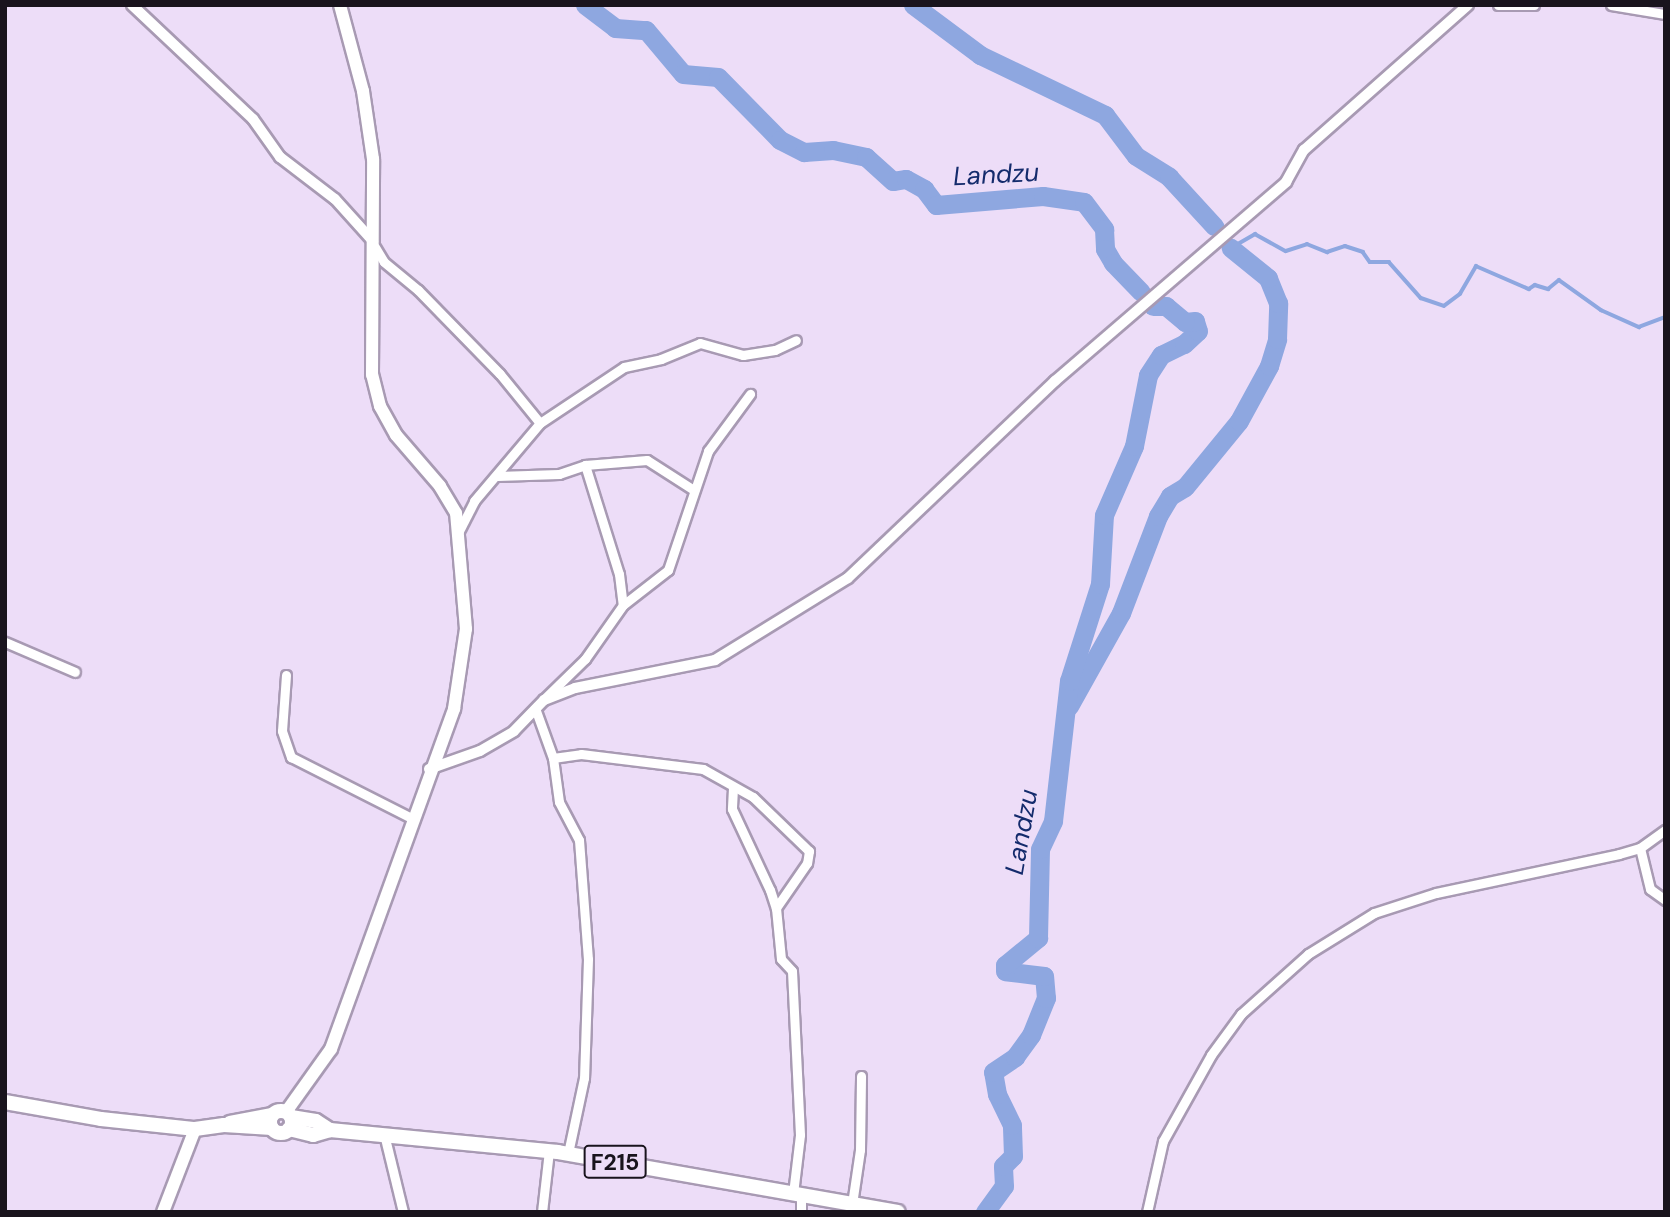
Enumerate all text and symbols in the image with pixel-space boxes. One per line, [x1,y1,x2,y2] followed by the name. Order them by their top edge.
[952,157,1040,193] water label: Landzu
[999,787,1045,877] water label: Landzu
[584,1142,646,1182] road number: F215

